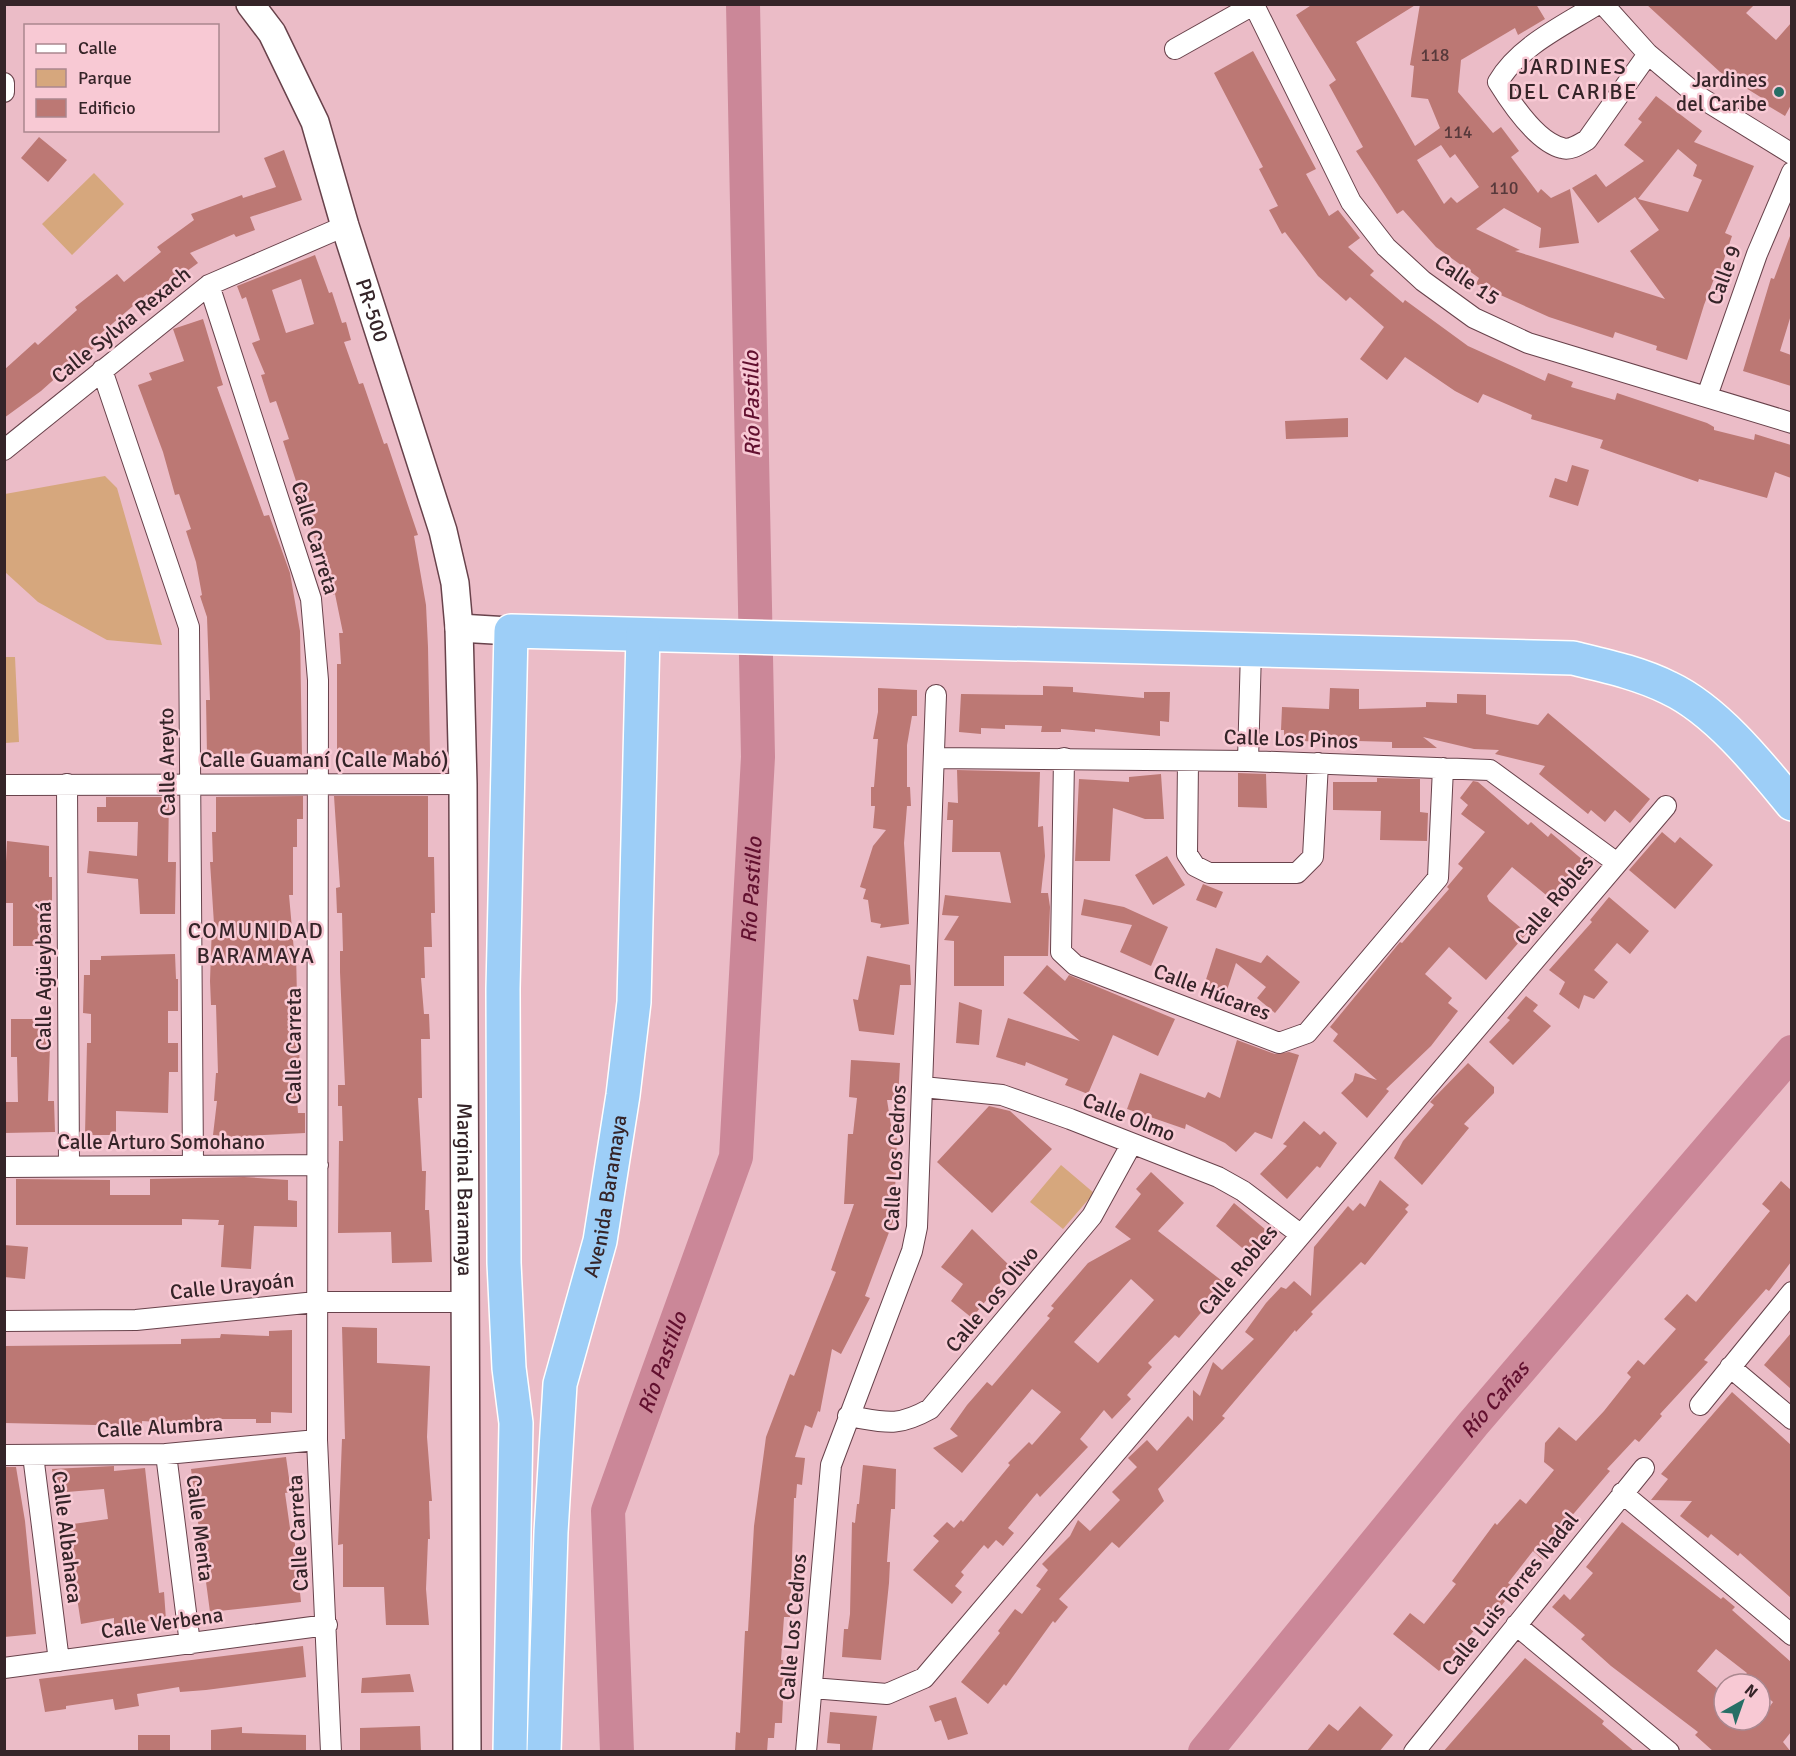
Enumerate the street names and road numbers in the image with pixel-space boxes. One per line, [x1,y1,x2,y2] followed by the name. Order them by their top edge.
[1701,242,1747,308] street label: Calle 9
[1430,249,1504,311] street label: Calle 15
[46,261,196,389] street label: Calle Sylvia Rexach
[350,275,394,345] street label: PR-500
[285,478,345,598] street label: Calle Carreta
[153,707,181,817] street label: Calle Areyto
[1223,724,1359,754] street label: Calle Los Pinos
[200,747,448,773] street label: Calle Guamaní (Calle Mabó)
[1509,849,1599,951] street label: Calle Robles
[31,901,57,1051] street label: Calle Agüeybaná
[1150,958,1274,1026] street label: Calle Húcares
[281,988,307,1104] street label: Calle Carreta
[878,1084,912,1232] street label: Calle Los Cedros
[1079,1087,1179,1147] street label: Calle Olmo
[451,1103,478,1277] street label: Marginal Baramaya
[577,1113,633,1280] street label: Avenida Baramaya
[57,1129,265,1155] street label: Calle Arturo Somohano
[1193,1219,1283,1321] street label: Calle Robles
[940,1240,1044,1358] street label: Calle Los Olivo
[169,1267,295,1305] street label: Calle Urayoán
[96,1411,224,1443] street label: Calle Alumbra
[46,1469,88,1605] street label: Calle Albahaca
[181,1473,219,1583] street label: Calle Menta
[282,1474,314,1592] street label: Calle Carreta
[1436,1507,1584,1681] street label: Calle Luis Torres Nadal
[774,1553,812,1701] street label: Calle Los Cedros
[99,1602,225,1644] street label: Calle Verbena

